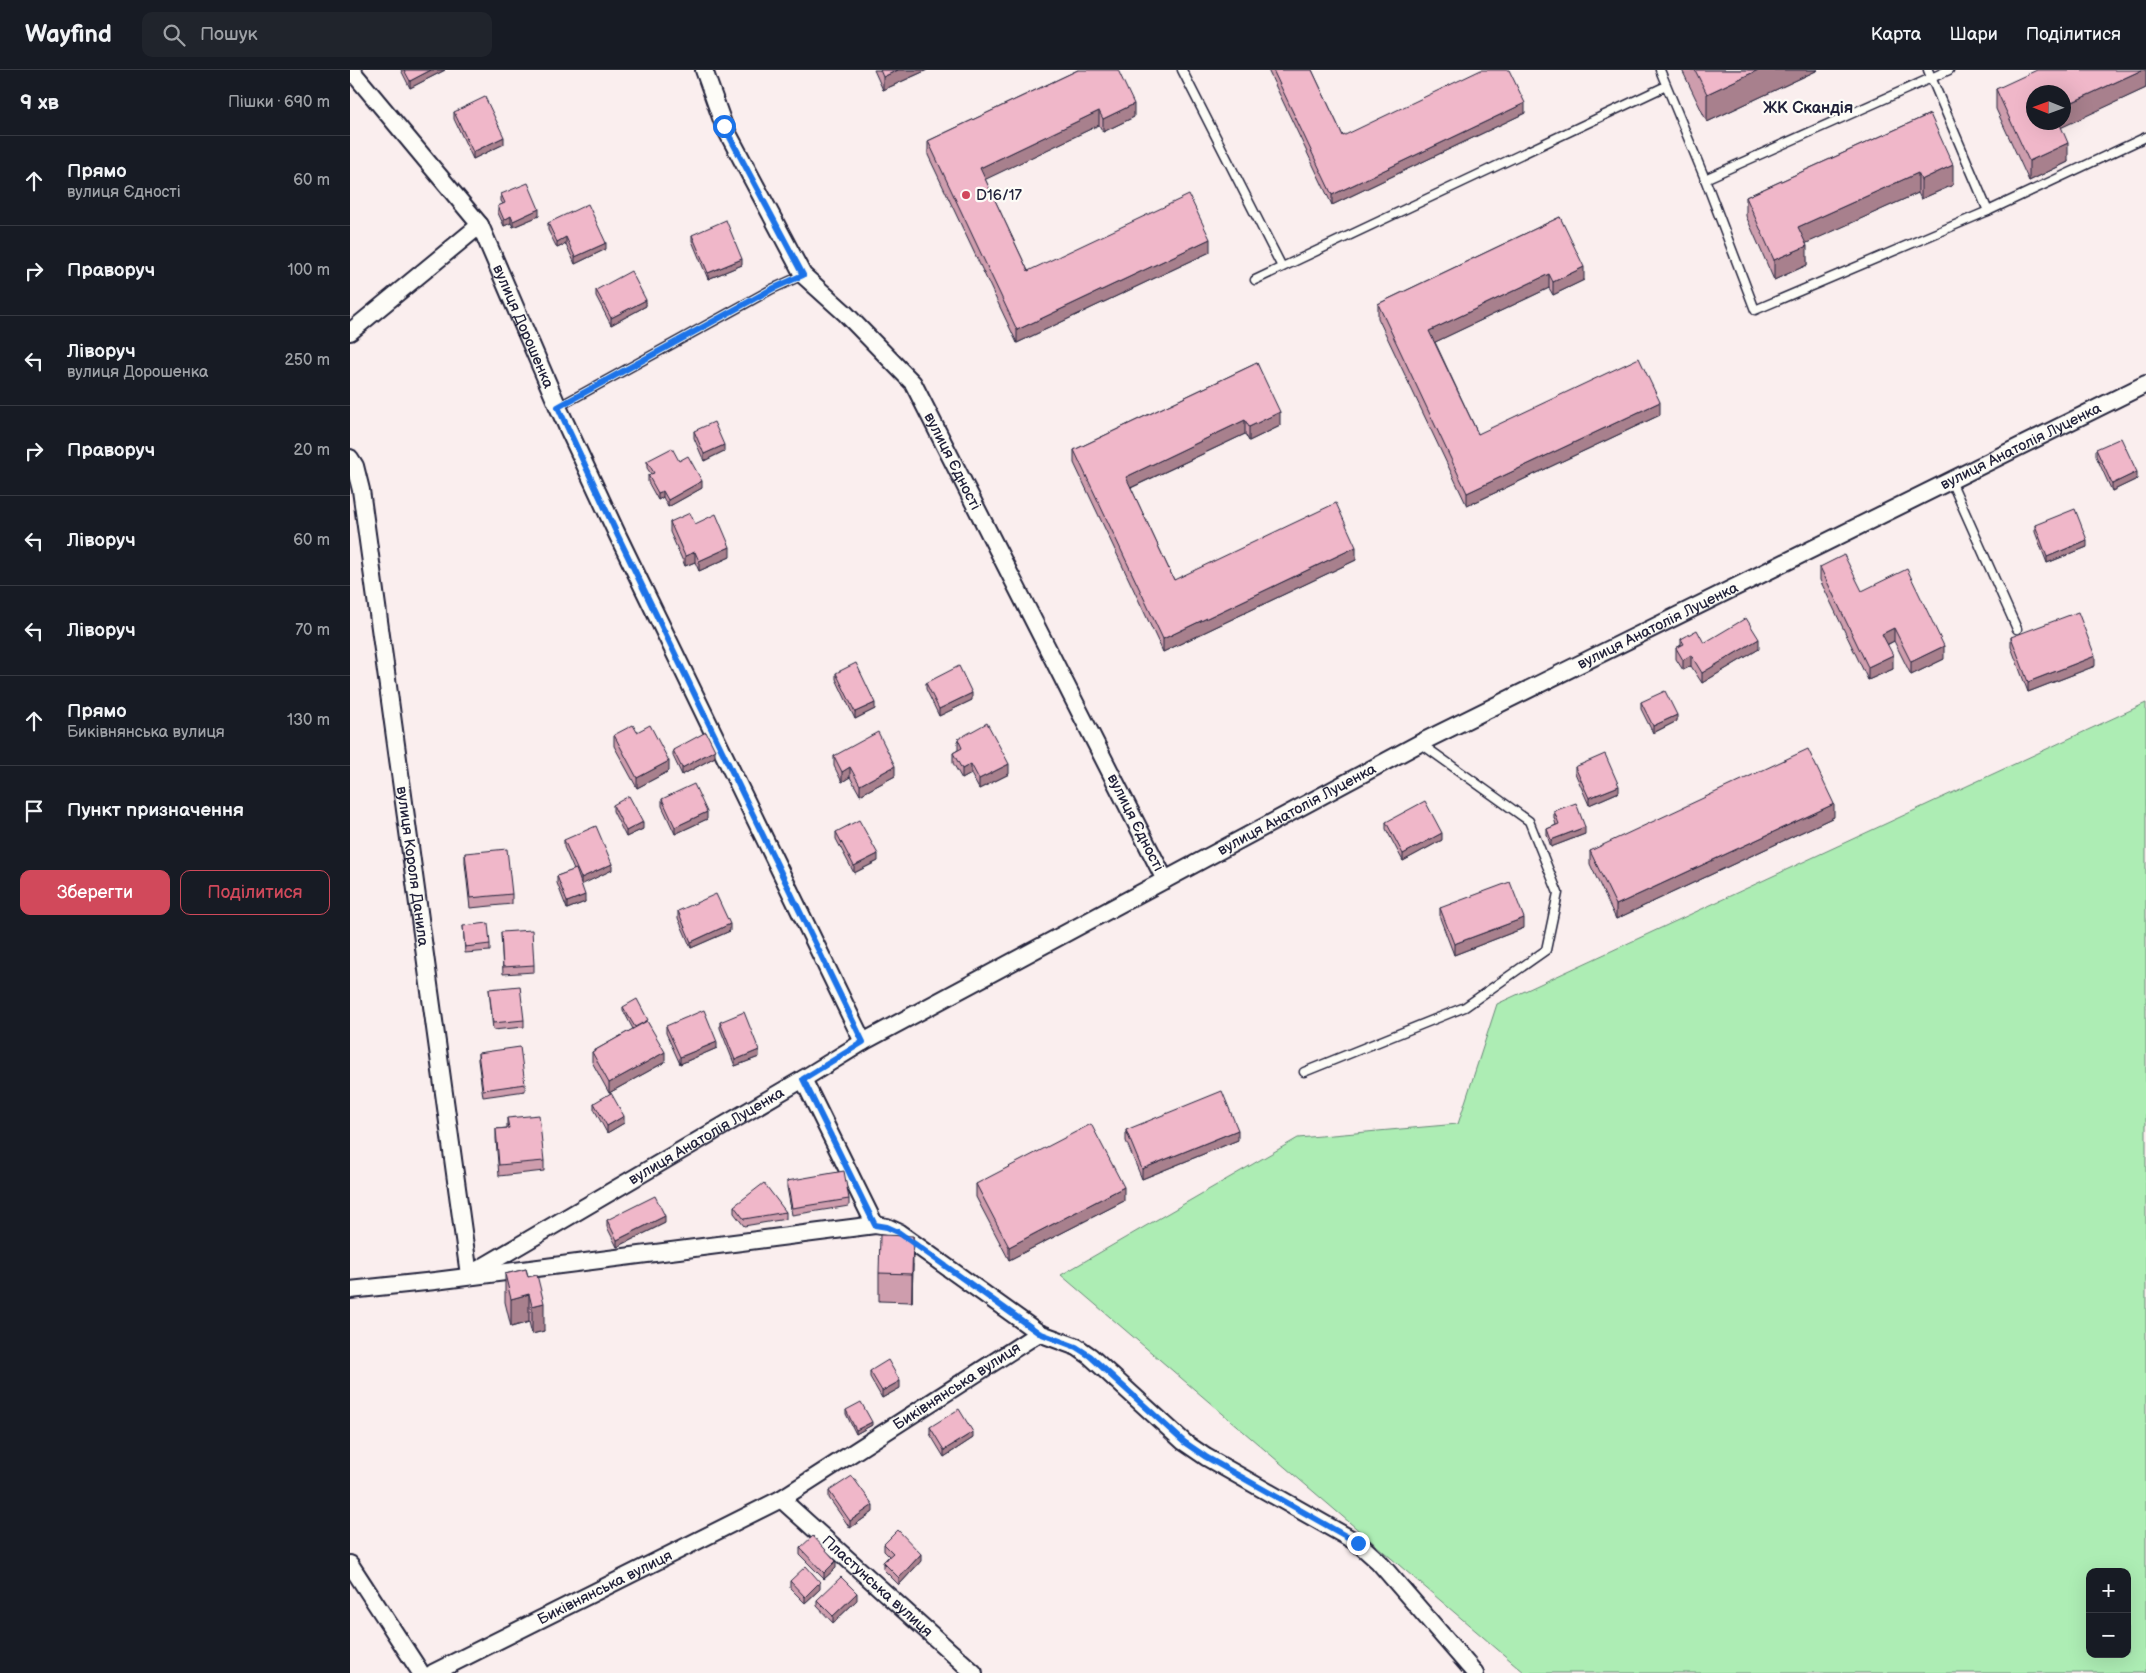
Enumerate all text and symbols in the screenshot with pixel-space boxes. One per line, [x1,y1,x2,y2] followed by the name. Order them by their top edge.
[142,12,492,57] search box
[25,20,112,49] text: Wayfind
[160,21,188,49] icon: search
[200,23,258,46] text: Пошук
[1871,24,1921,45] text: Карта
[1949,24,1998,45] text: Шари
[2026,24,2121,45] text: Поділитися
[2026,85,2071,130] north arrow
[20,90,59,115] text: 9 хв
[228,93,330,112] text: Пішки · 690 m
[1763,99,1853,118] district label: ЖК Скандія
[713,115,736,138] route start
[67,160,127,183] text: Прямо
[20,167,48,195] icon: ahead
[293,171,330,190] text: 60 m
[67,183,181,202] text: вулиця Єдності
[976,186,1022,205] place label: D16/17
[960,189,972,201] marker: D16/17
[20,257,48,285] icon: right
[67,259,155,282] text: Праворуч
[287,261,330,280] text: 100 m
[489,262,558,391] street label: вулиця Дорошенка
[67,340,136,363] text: Ліворуч
[20,347,48,375] icon: left
[284,351,330,370] text: 250 m
[67,363,208,382] text: вулиця Дорошенка
[1937,398,2104,494] street label: вулиця Анатолія Луценка
[920,409,985,513] street label: вулиця Єдності
[20,437,48,465] icon: right
[67,439,155,462] text: Праворуч
[294,441,330,460] text: 20 m
[20,527,48,555] icon: left
[67,529,136,552] text: Ліворуч
[293,531,330,550] text: 60 m
[1574,578,1741,673] street label: вулиця Анатолія Луценка
[20,617,48,645] icon: left
[67,619,136,642] text: Ліворуч
[295,621,330,640] text: 70 m
[67,700,127,723] text: Прямо
[20,707,48,735] icon: ahead
[287,711,330,730] text: 130 m
[67,723,225,742] text: Биківнянська вулиця
[1214,759,1379,859] street label: вулиця Анатолія Луценка
[1103,771,1168,874] street label: вулиця Єдності
[392,785,433,948] street label: вулиця Короля Данила
[20,797,48,825] icon: arrive
[67,799,244,822] text: Пункт призначення
[20,870,170,915] button: Зберегти
[180,870,330,915] button: Поділитися
[625,1083,787,1189] street label: вулиця Анатолія Луценка
[889,1338,1024,1434] street label: Биківнянська вулиця
[818,1531,937,1641] street label: Пластунська вулиця
[1347,1532,1370,1555] route end
[534,1546,675,1629] street label: Биківнянська вулиця
[2086,1568,2131,1658] map controls
[2086,1568,2131,1613] button: +
[2086,1613,2131,1658] button: −

